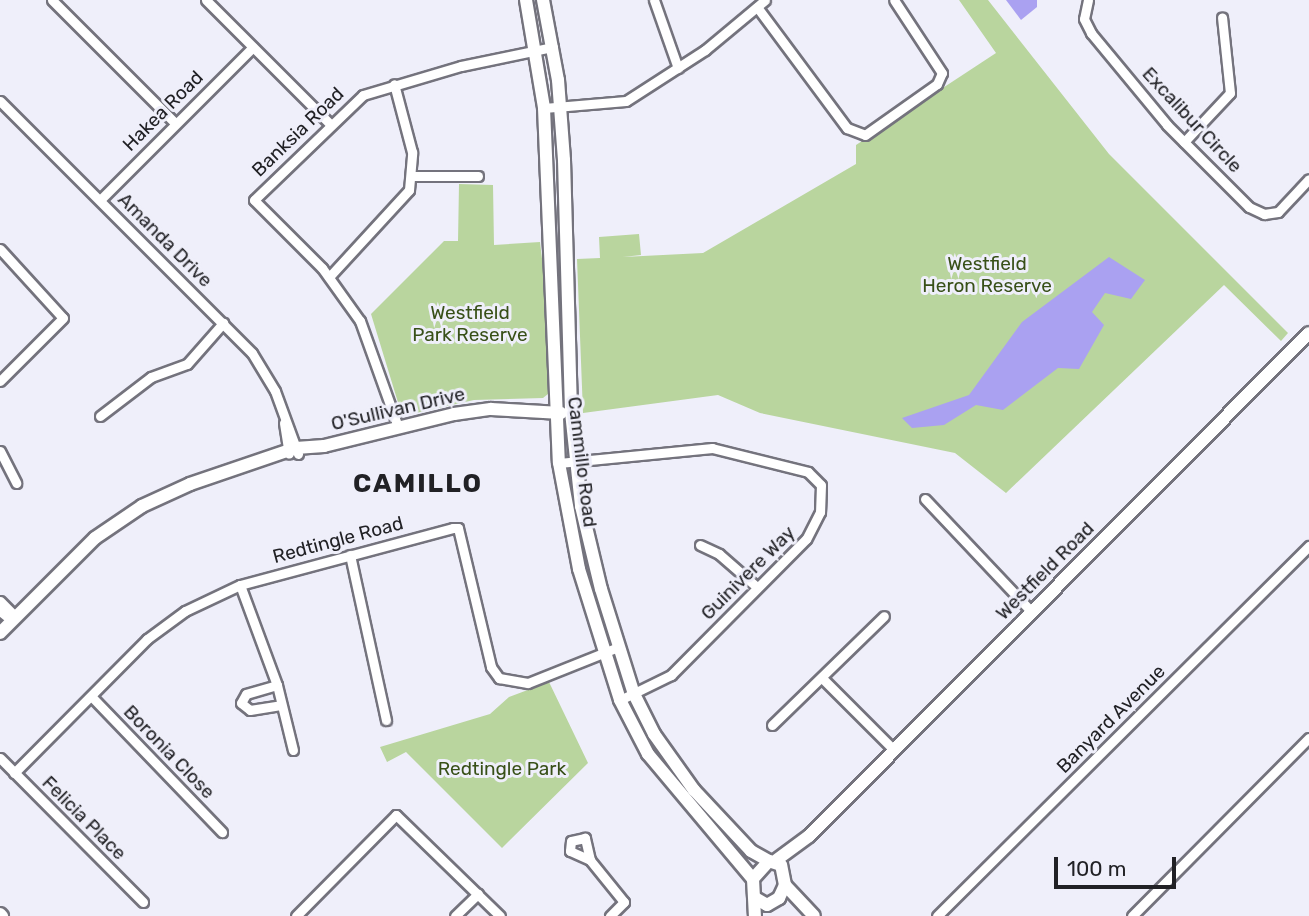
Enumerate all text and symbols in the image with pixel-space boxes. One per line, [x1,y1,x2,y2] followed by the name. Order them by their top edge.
[1137,62,1247,178] street label: Excalibur Circle
[118,66,208,156] street label: Hakea Road
[247,83,349,181] street label: Banksia Road
[113,188,217,292] street label: Amanda Drive
[922,253,1052,297] park label: Westfield Heron Reserve
[412,302,528,346] park label: Westfield Park Reserve
[329,383,467,435] street label: O'Sullivan Drive
[563,395,601,529] street label: Cammillo Road
[354,468,482,500] district label: CAMILLO
[270,512,406,568] street label: Redtingle Road
[991,517,1099,625] street label: Westfield Road
[696,521,800,625] street label: Guinivere Way
[1052,660,1170,778] street label: Banyard Avenue
[119,700,219,804] street label: Boronia Close
[438,758,566,780] park label: Redtingle Park
[37,771,131,865] street label: Felicia Place
[1057,842,1180,886] scale bar
[1067,856,1126,881] text: 100 m

